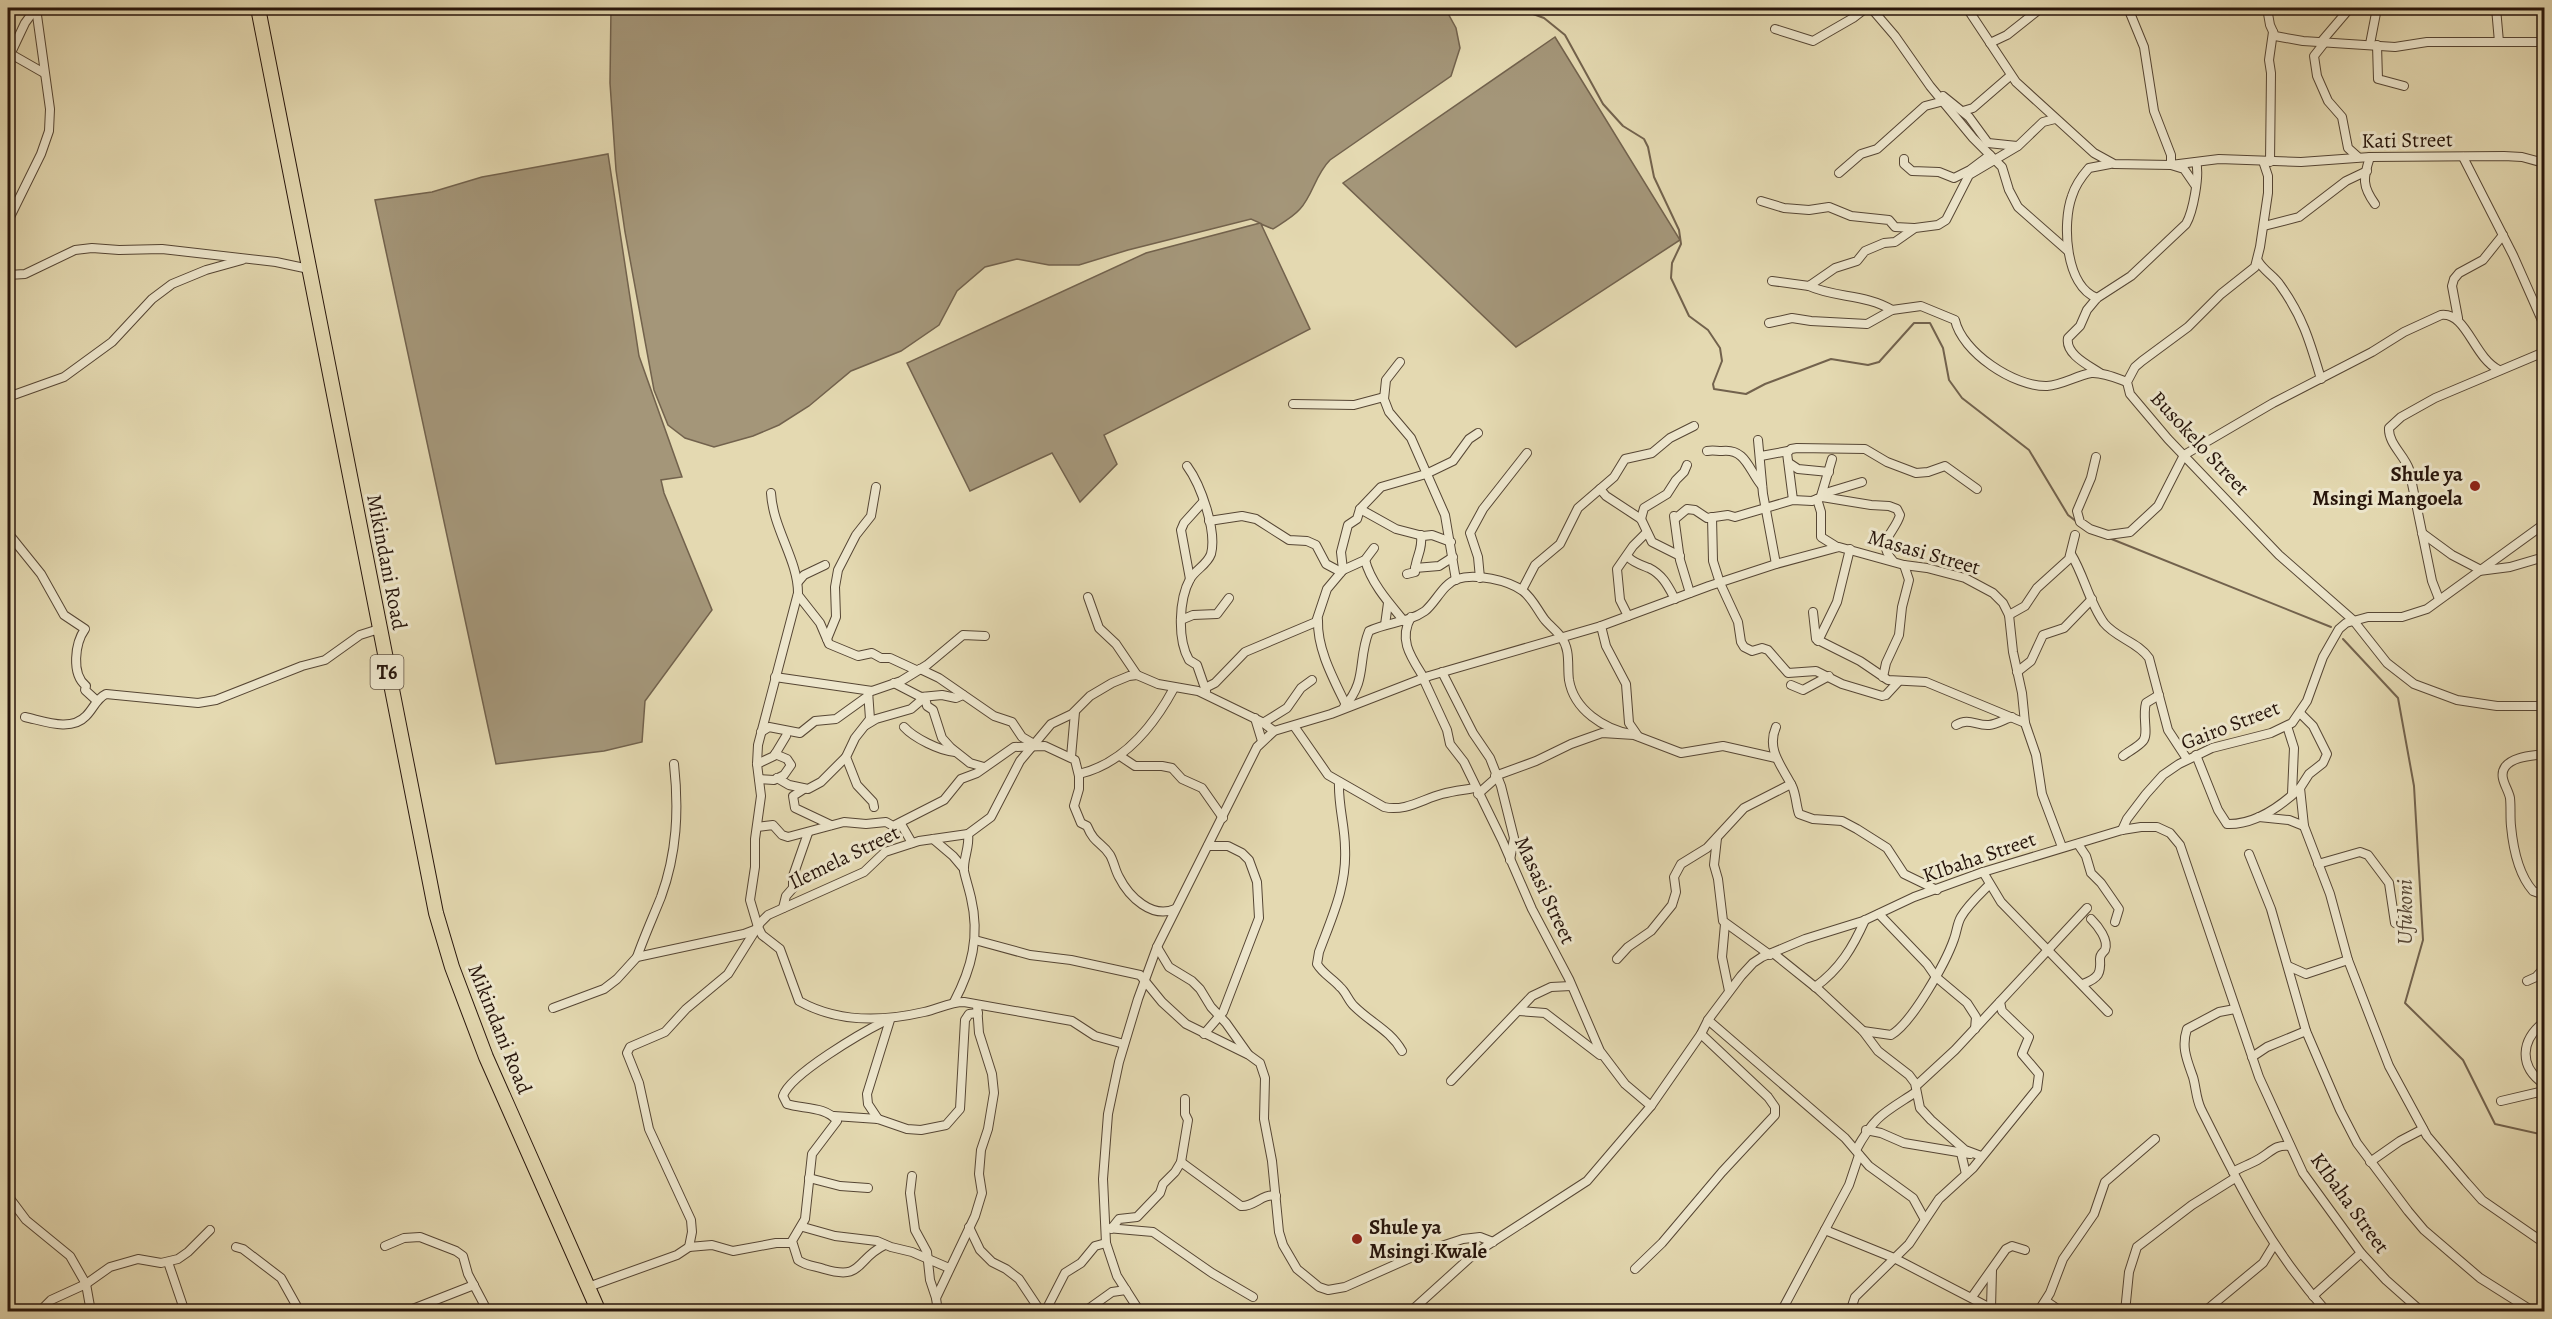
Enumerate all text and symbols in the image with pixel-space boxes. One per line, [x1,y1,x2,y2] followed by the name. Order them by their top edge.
[2361,125,2453,155] street label: Kati Street
[2144,385,2256,501] street label: Busokelo Street
[2312,460,2464,512] place label: Shule ya Msingi Mangoela
[2468,479,2482,493] marker: Shule ya Msingi Mangoela
[360,492,414,633] street label: Mikindani Road
[1865,523,1984,581] street label: Masasi Street
[370,655,404,689] road number: T6
[2177,693,2283,757] street label: Gairo Street
[784,818,904,896] street label: Ilemela Street
[1919,825,2039,889] street label: KIbaha Street
[1508,832,1582,948] street label: Masasi Street
[2390,879,2420,945] water label: Ufukoni
[461,960,539,1099] street label: Mikindani Road
[2304,1147,2396,1259] street label: KIbaha Street
[1369,1213,1488,1265] place label: Shule ya Msingi Kwale
[1350,1232,1364,1246] marker: Shule ya Msingi Kwale

